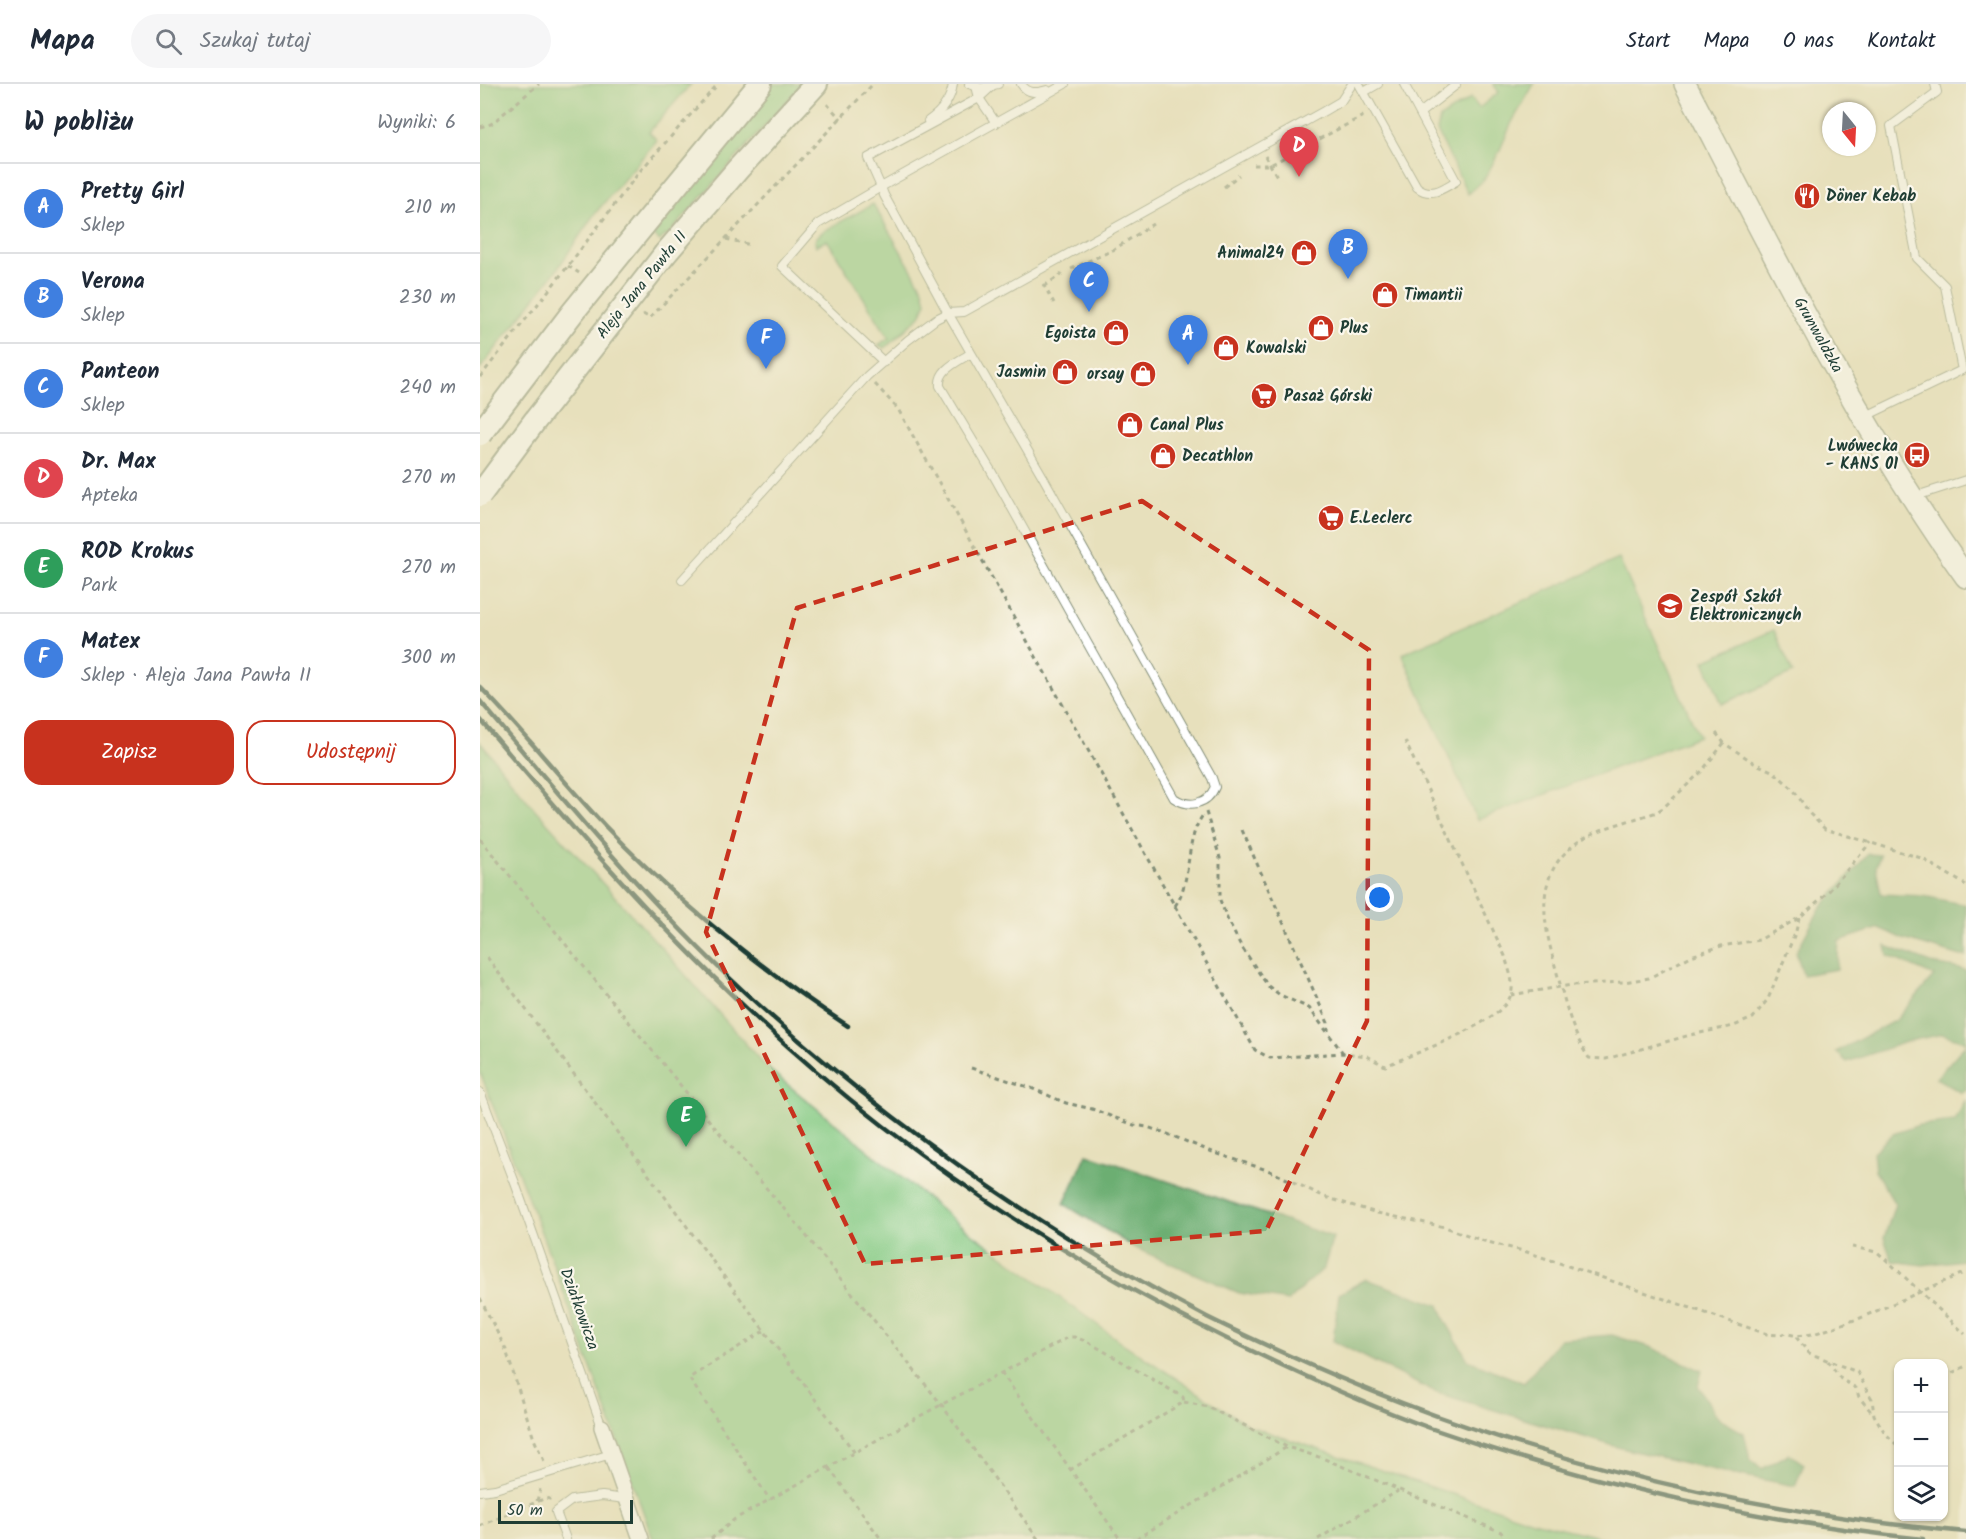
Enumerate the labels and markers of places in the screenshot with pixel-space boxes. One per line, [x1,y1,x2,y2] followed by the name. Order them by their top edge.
[1280,128,1318,177] pin: D
[1792,181,1822,211] restaurant icon: Döner Kebab
[1826,184,1916,209] place label: Döner Kebab
[1328,230,1368,279] pin: B
[1289,238,1319,268] shop icon: Animal24
[1217,241,1284,266] place label: Animal24
[1070,262,1108,312] pin: C
[1370,280,1400,310] shop icon: Timantii
[1404,283,1463,308] place label: Timantii
[1306,313,1336,343] shop icon: Plus
[1168,316,1208,365] pin: A
[1340,316,1369,341] place label: Plus
[1101,318,1131,348] shop icon: Egoista
[746,320,786,369] pin: F
[1045,321,1096,346] place label: Egoista
[1211,333,1241,363] shop icon: Kowalski
[1246,336,1307,361] place label: Kowalski
[1050,357,1080,387] shop icon: Jasmin
[1128,359,1158,389] shop icon: orsay
[996,360,1046,385] place label: Jasmin
[1087,362,1125,387] place label: orsay
[1249,381,1279,411] supermarket icon: Pasaż Górski
[1284,384,1373,409] place label: Pasaż Górski
[1115,410,1145,440] shop icon: Canal Plus
[1150,413,1224,438] place label: Canal Plus
[1826,434,1898,477] place label: Lwówecka - KANS 01
[1902,440,1932,470] bus stop icon: Lwówecka - KANS 01
[1148,441,1178,471] shop icon: Decathlon
[1182,444,1253,469] place label: Decathlon
[1316,503,1346,533] supermarket icon: E.Leclerc
[1350,506,1413,531] place label: E.Leclerc
[1690,585,1802,628] place label: Zespół Szkół Elektronicznych
[1655,591,1685,621] school or university icon: Zespół Szkół Elektronicznych
[666,1098,706,1147] pin: E

